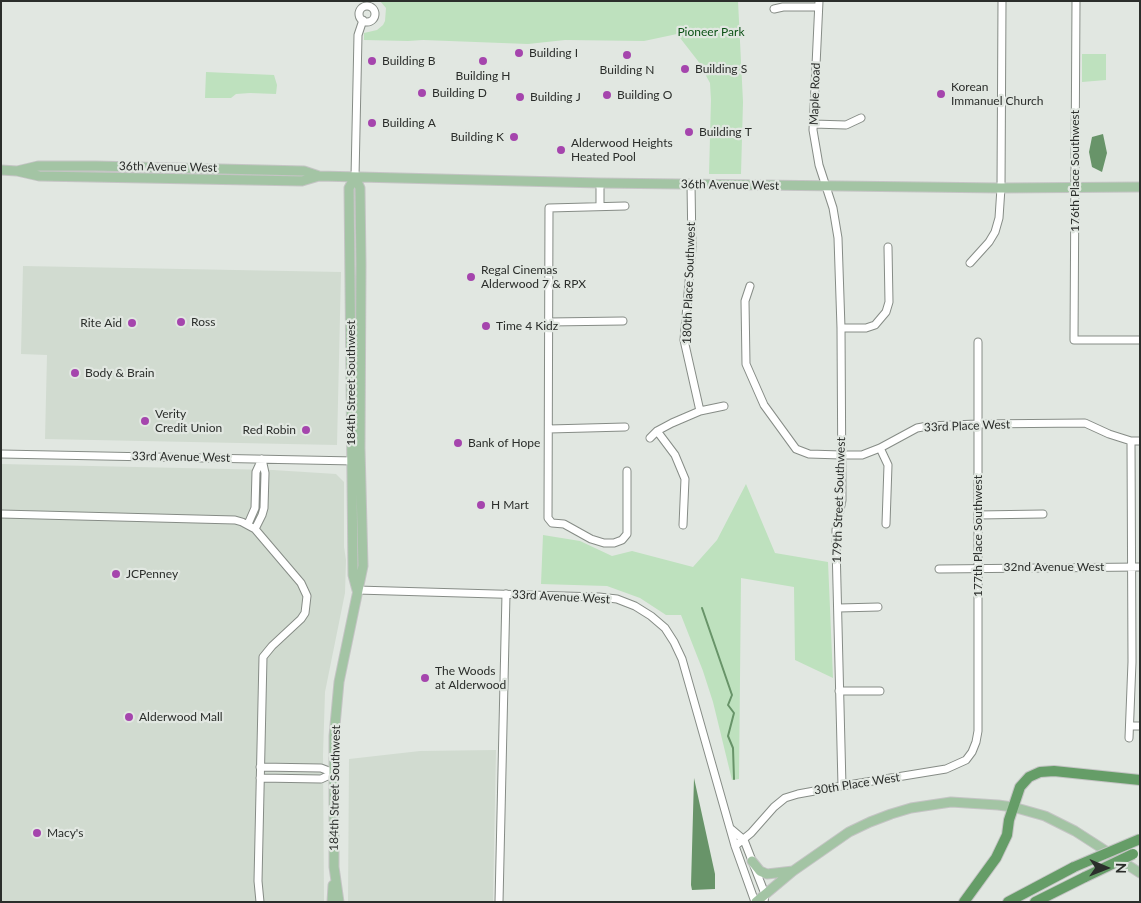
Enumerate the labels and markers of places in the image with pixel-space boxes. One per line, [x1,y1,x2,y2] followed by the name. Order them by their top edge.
[529,46,578,60] place label: Building I
[513,47,525,59] marker: Building I
[621,49,633,61] marker: Building N
[382,54,435,68] place label: Building B
[366,55,378,67] marker: Building B
[477,55,489,67] marker: Building H
[695,62,747,76] place label: Building S
[600,63,654,77] place label: Building N
[679,63,691,75] marker: Building S
[456,69,510,83] place label: Building H
[951,80,1044,108] place label: Korean Immanuel Church
[432,86,487,100] place label: Building D
[416,87,428,99] marker: Building D
[617,88,672,102] place label: Building O
[935,88,947,100] marker: Korean Immanuel Church
[601,89,613,101] marker: Building O
[530,90,581,104] place label: Building J
[514,91,526,103] marker: Building J
[382,116,436,130] place label: Building A
[366,117,378,129] marker: Building A
[699,125,752,139] place label: Building T
[683,126,695,138] marker: Building T
[450,130,504,144] place label: Building K
[508,131,520,143] marker: Building K
[571,136,673,164] place label: Alderwood Heights Heated Pool
[555,144,567,156] marker: Alderwood Heights Heated Pool
[481,263,586,291] place label: Regal Cinemas Alderwood 7 & RPX
[465,271,477,283] marker: Regal Cinemas Alderwood 7 & RPX
[191,315,215,329] place label: Ross
[80,316,122,330] place label: Rite Aid
[175,316,187,328] marker: Ross
[126,317,138,329] marker: Rite Aid
[496,319,558,333] place label: Time 4 Kidz
[480,320,492,332] marker: Time 4 Kidz
[85,366,155,380] place label: Body & Brain
[69,367,81,379] marker: Body & Brain
[155,407,222,435] place label: Verity Credit Union
[139,415,151,427] marker: Verity Credit Union
[243,423,296,437] place label: Red Robin
[300,424,312,436] marker: Red Robin
[468,436,540,450] place label: Bank of Hope
[452,437,464,449] marker: Bank of Hope
[491,498,529,512] place label: H Mart
[475,499,487,511] marker: H Mart
[126,567,178,581] place label: JCPenney
[110,568,122,580] marker: JCPenney
[435,664,506,692] place label: The Woods at Alderwood
[419,672,431,684] marker: The Woods at Alderwood
[139,710,223,724] place label: Alderwood Mall
[123,711,135,723] marker: Alderwood Mall
[47,826,83,840] place label: Macy's
[31,827,43,839] marker: Macy's

